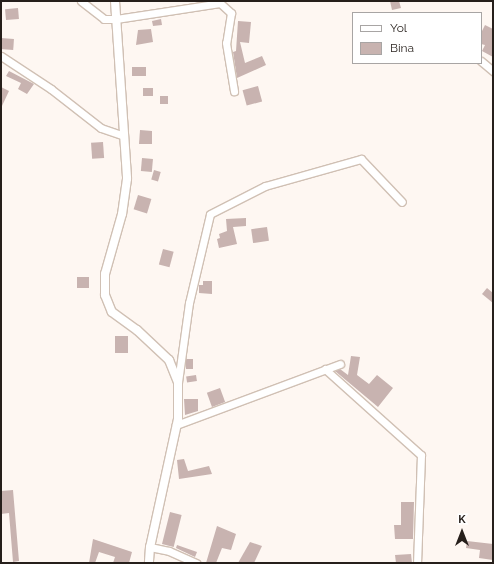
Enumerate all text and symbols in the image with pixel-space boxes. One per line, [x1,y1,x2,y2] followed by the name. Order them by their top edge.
[352,12,482,64] legend
[390,21,407,35] text: Yol
[390,41,414,55] text: Bina
[442,512,482,552] north arrow
[458,513,466,526] text: K

